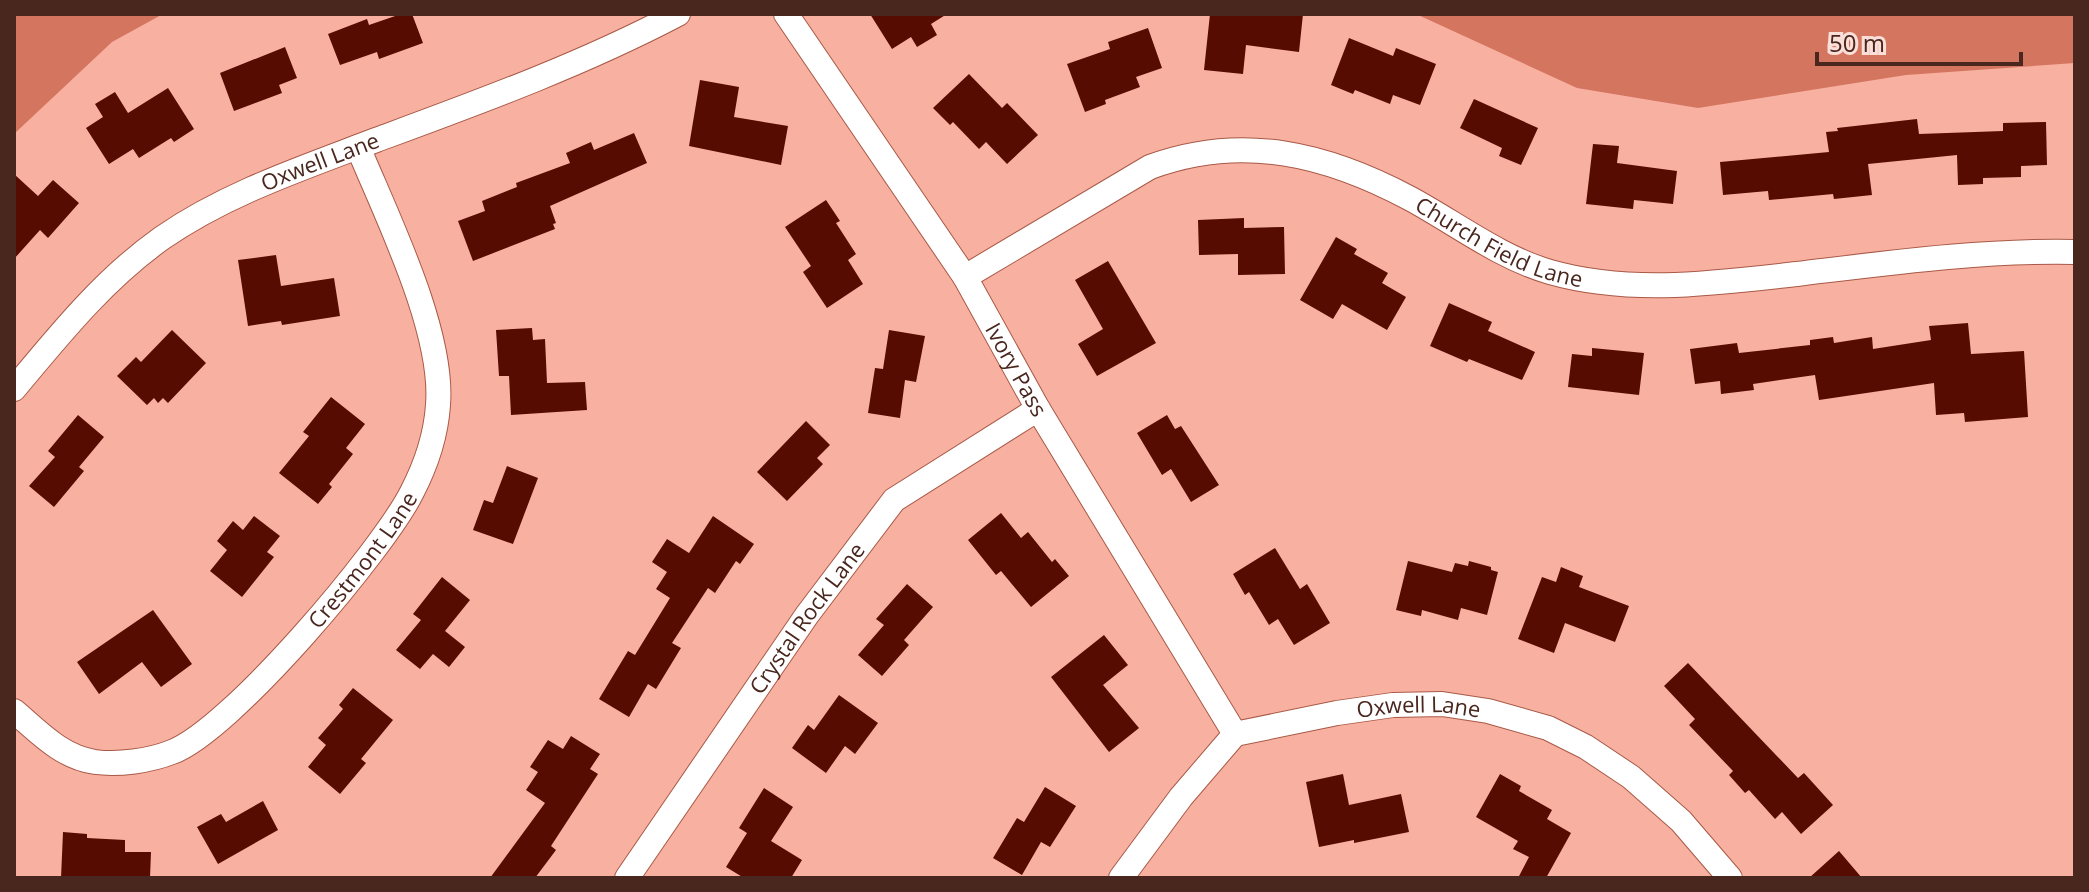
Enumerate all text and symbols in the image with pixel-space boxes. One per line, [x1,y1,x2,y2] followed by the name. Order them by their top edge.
[1817,16,2021,66] scale bar
[1829,26,1885,59] text: 50 m
[256,124,383,197] street label: Oxwell Lane
[1411,189,1585,293] street label: Church Field Lane
[979,317,1055,422] street label: Ivory Pass
[300,486,423,634] street label: Crestmont Lane
[741,536,871,699] street label: Crystal Rock Lane
[1354,688,1483,724] street label: Oxwell Lane

